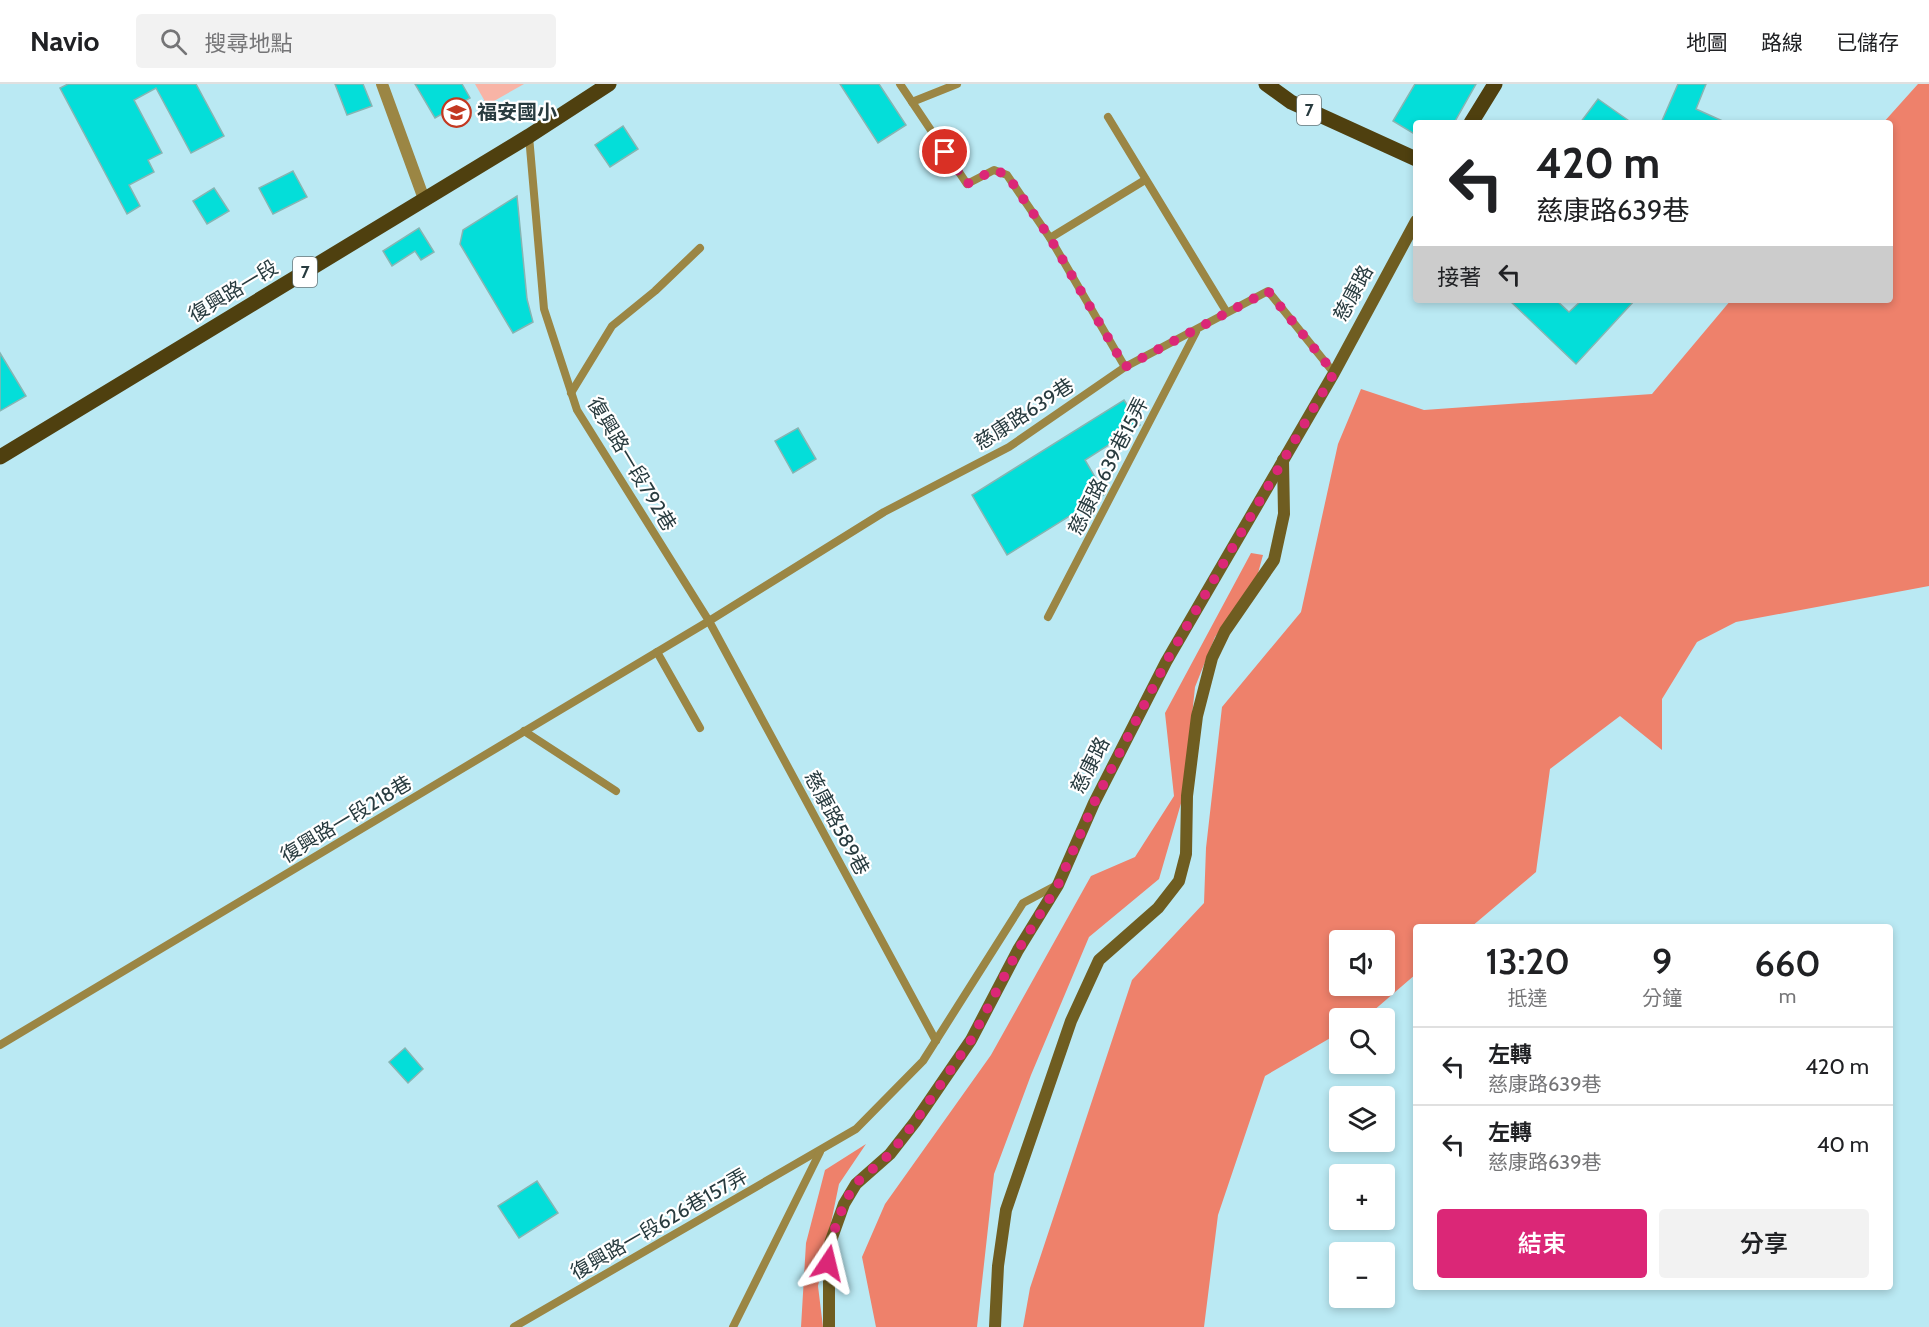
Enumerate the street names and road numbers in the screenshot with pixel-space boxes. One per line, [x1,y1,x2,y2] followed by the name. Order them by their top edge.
[1297,95,1321,125] road number: 7
[184,255,282,327] street label: 復興路一段
[293,257,317,287] road number: 7
[1328,261,1378,325] street label: 慈康路
[970,373,1078,455] street label: 慈康路639巷
[583,393,681,535] street label: 復興路一段792巷
[1063,393,1153,539] street label: 慈康路639巷15弄
[1066,733,1114,797] street label: 慈康路
[800,767,874,879] street label: 慈康路589巷
[276,770,416,868] street label: 復興路一段218巷
[566,1163,752,1285] street label: 復興路一段626巷157弄

